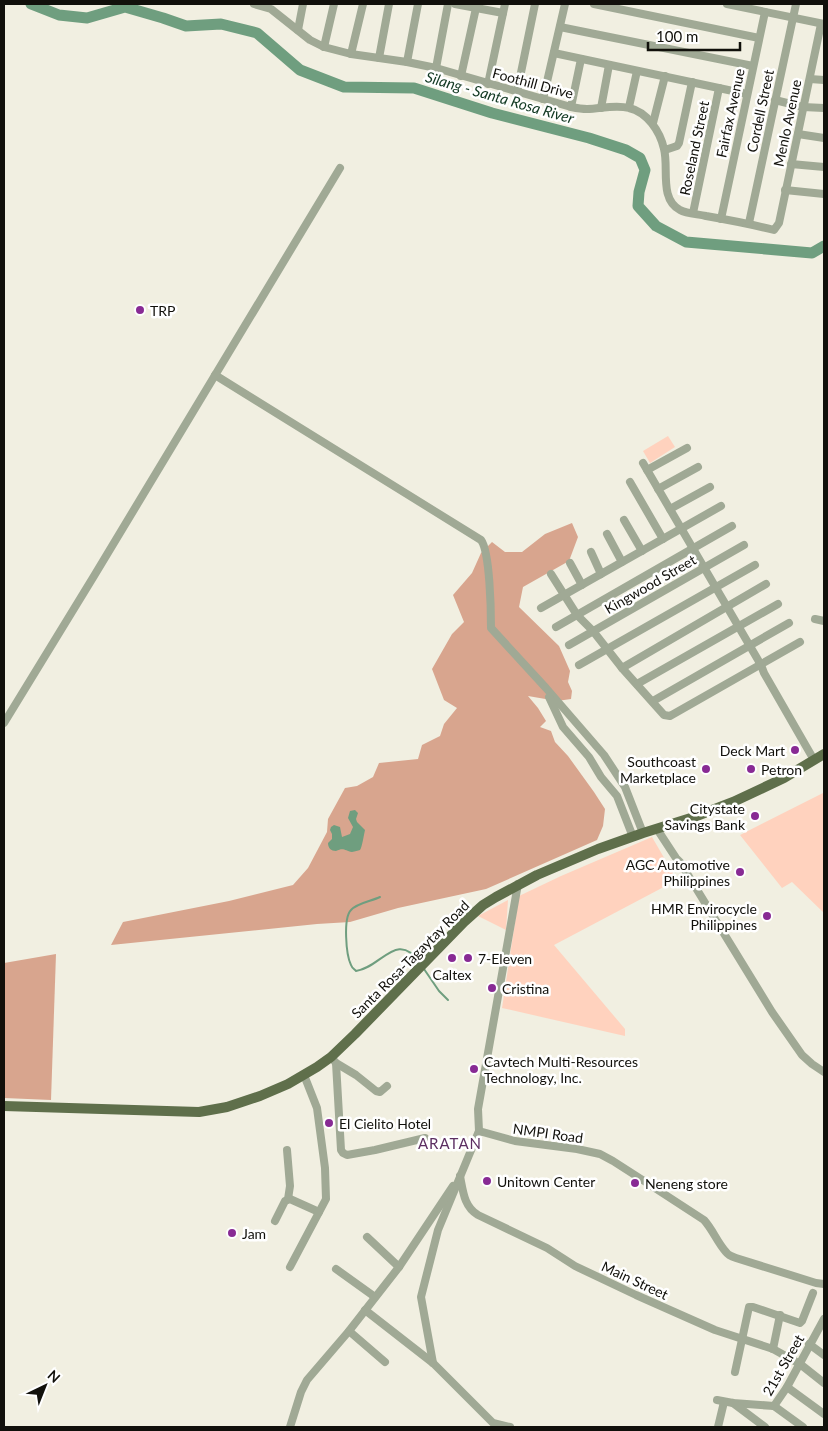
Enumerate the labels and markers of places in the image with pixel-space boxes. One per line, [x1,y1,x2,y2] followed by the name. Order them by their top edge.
[150,302,175,319] place label: TRP
[134,304,146,316] marker: TRP
[720,742,785,759] place label: Deck Mart
[789,744,801,756] marker: Deck Mart
[620,753,696,786] place label: Southcoast Marketplace
[761,761,802,778] place label: Petron
[700,763,712,775] marker: Southcoast Marketplace
[745,763,757,775] marker: Petron
[665,800,746,833] place label: Citystate Savings Bank
[749,810,761,822] marker: Citystate Savings Bank
[626,856,730,889] place label: AGC Automotive Philippines
[734,866,746,878] marker: AGC Automotive Philippines
[651,900,757,933] place label: HMR Envirocycle Philippines
[761,910,773,922] marker: HMR Envirocycle Philippines
[478,950,532,967] place label: 7-Eleven
[446,952,458,964] marker: Caltex
[462,952,474,964] marker: 7-Eleven
[433,966,471,983] place label: Caltex
[502,980,549,997] place label: Cristina
[486,982,498,994] marker: Cristina
[484,1053,638,1086] place label: Cavtech Multi-Resources Technology, Inc.
[468,1063,480,1075] marker: Cavtech Multi-Resources Technology, Inc.
[339,1115,431,1132] place label: El Cielito Hotel
[323,1117,335,1129] marker: El Cielito Hotel
[497,1173,595,1190] place label: Unitown Center
[481,1175,493,1187] marker: Unitown Center
[645,1175,728,1192] place label: Neneng store
[629,1177,641,1189] marker: Neneng store
[242,1225,266,1242] place label: Jam
[226,1227,238,1239] marker: Jam

